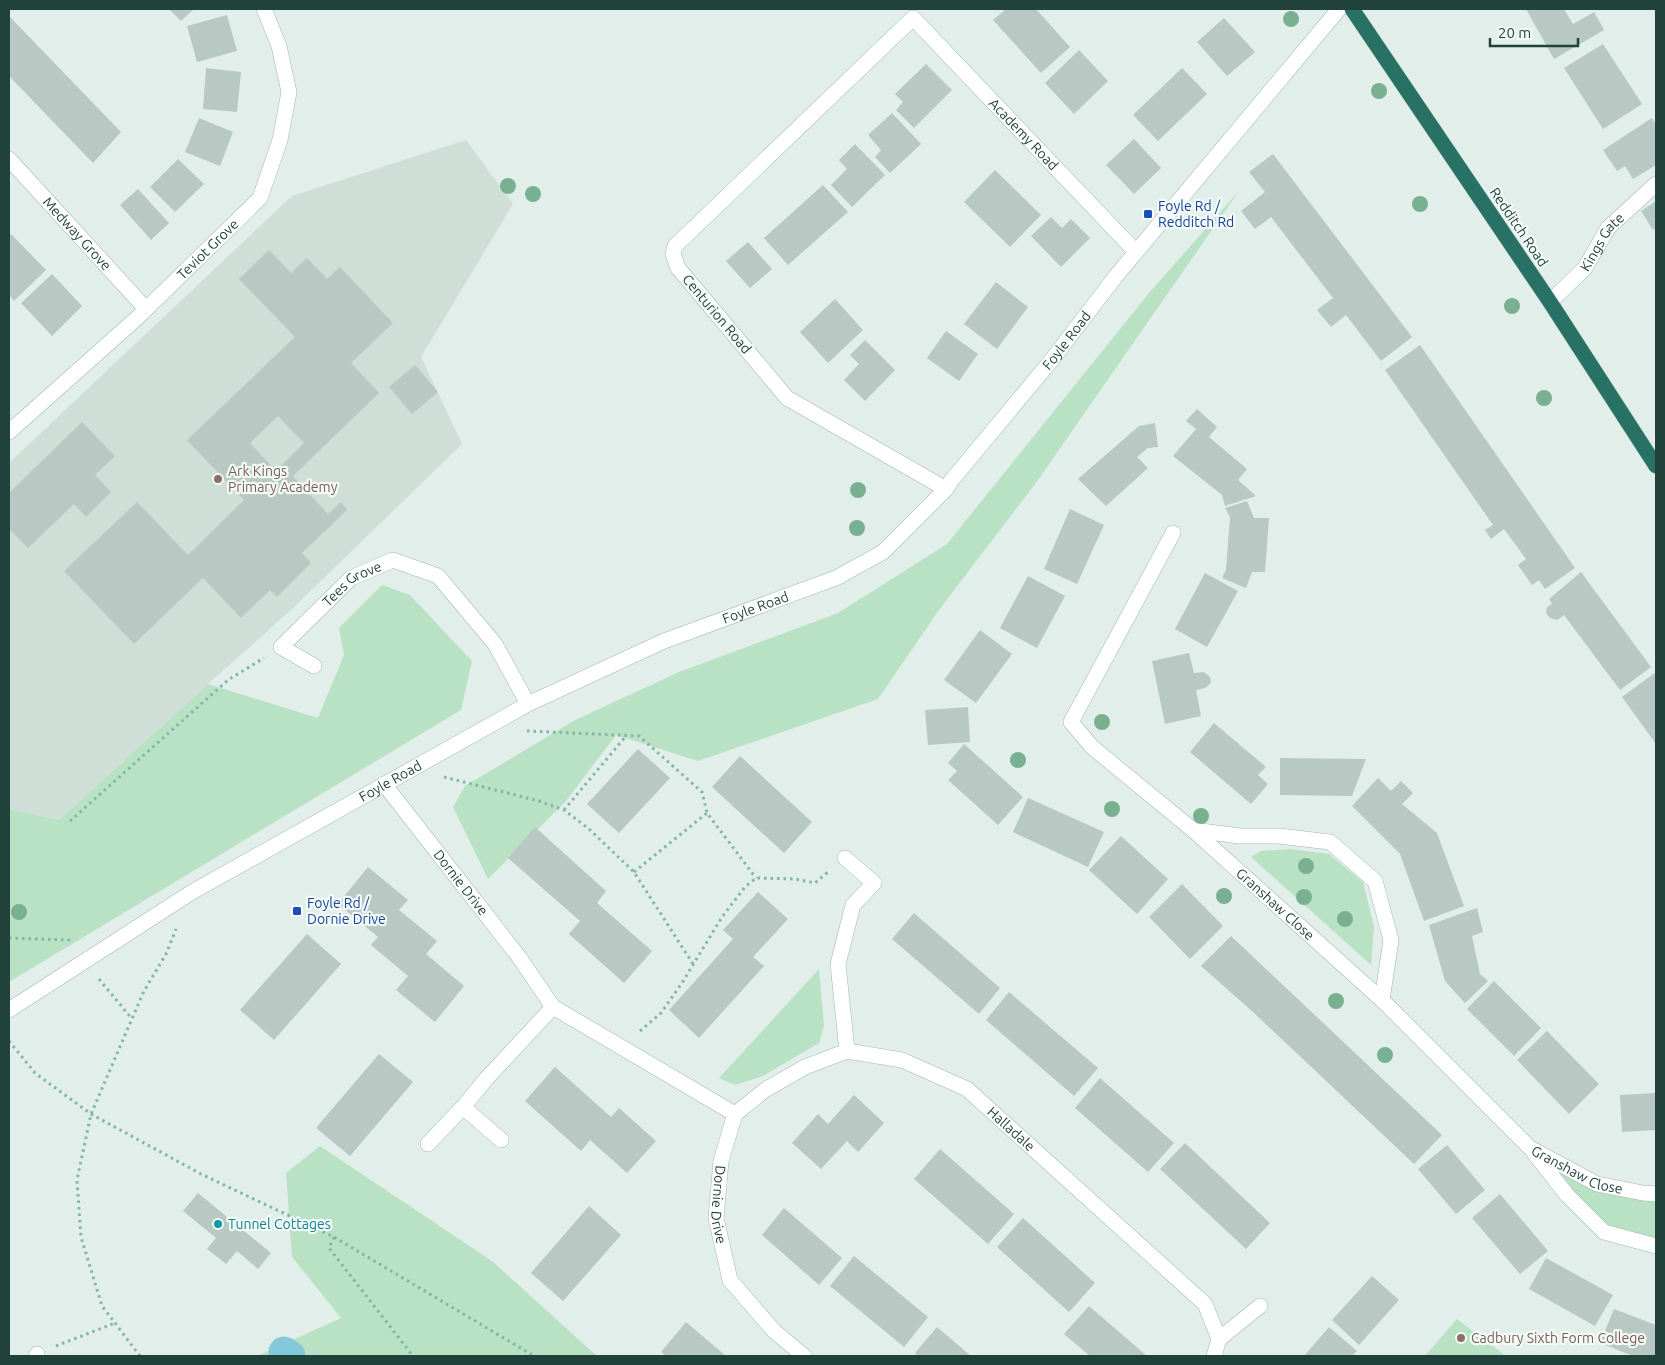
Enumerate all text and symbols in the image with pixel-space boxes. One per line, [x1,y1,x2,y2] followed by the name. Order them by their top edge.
[1490,15,1578,47] scale bar
[1498,24,1531,41] text: 20 m
[986,95,1062,173] street label: Academy Road
[1487,185,1551,269] street label: Redditch Road
[40,194,115,273] street label: Medway Grove
[1158,198,1234,230] place label: Foyle Rd / Redditch Rd
[1142,208,1154,220] marker: Foyle Rd / Redditch Rd
[1577,209,1627,274] street label: Kings Gate
[174,216,242,283] street label: Teviot Grove
[679,271,755,357] street label: Centurion Road
[1039,308,1094,373] street label: Foyle Road
[228,463,338,495] place label: Ark Kings Primary Academy
[212,473,224,485] marker: Ark Kings Primary Academy
[319,558,384,610] street label: Tees Grove
[720,588,791,627] street label: Foyle Road
[356,757,424,805] street label: Foyle Road
[430,847,491,919] street label: Dornie Drive
[1233,865,1318,943] street label: Granshaw Close
[307,895,386,927] place label: Foyle Rd / Dornie Drive
[291,905,303,917] marker: Foyle Rd / Dornie Drive
[984,1103,1038,1154] street label: Halladale
[1529,1142,1624,1197] street label: Granshaw Close
[708,1165,730,1245] street label: Dornie Drive
[228,1216,331,1232] place label: Tunnel Cottages
[212,1218,224,1230] marker: Tunnel Cottages
[1471,1330,1645,1346] place label: Cadbury Sixth Form College
[1455,1332,1467,1344] marker: Cadbury Sixth Form College

